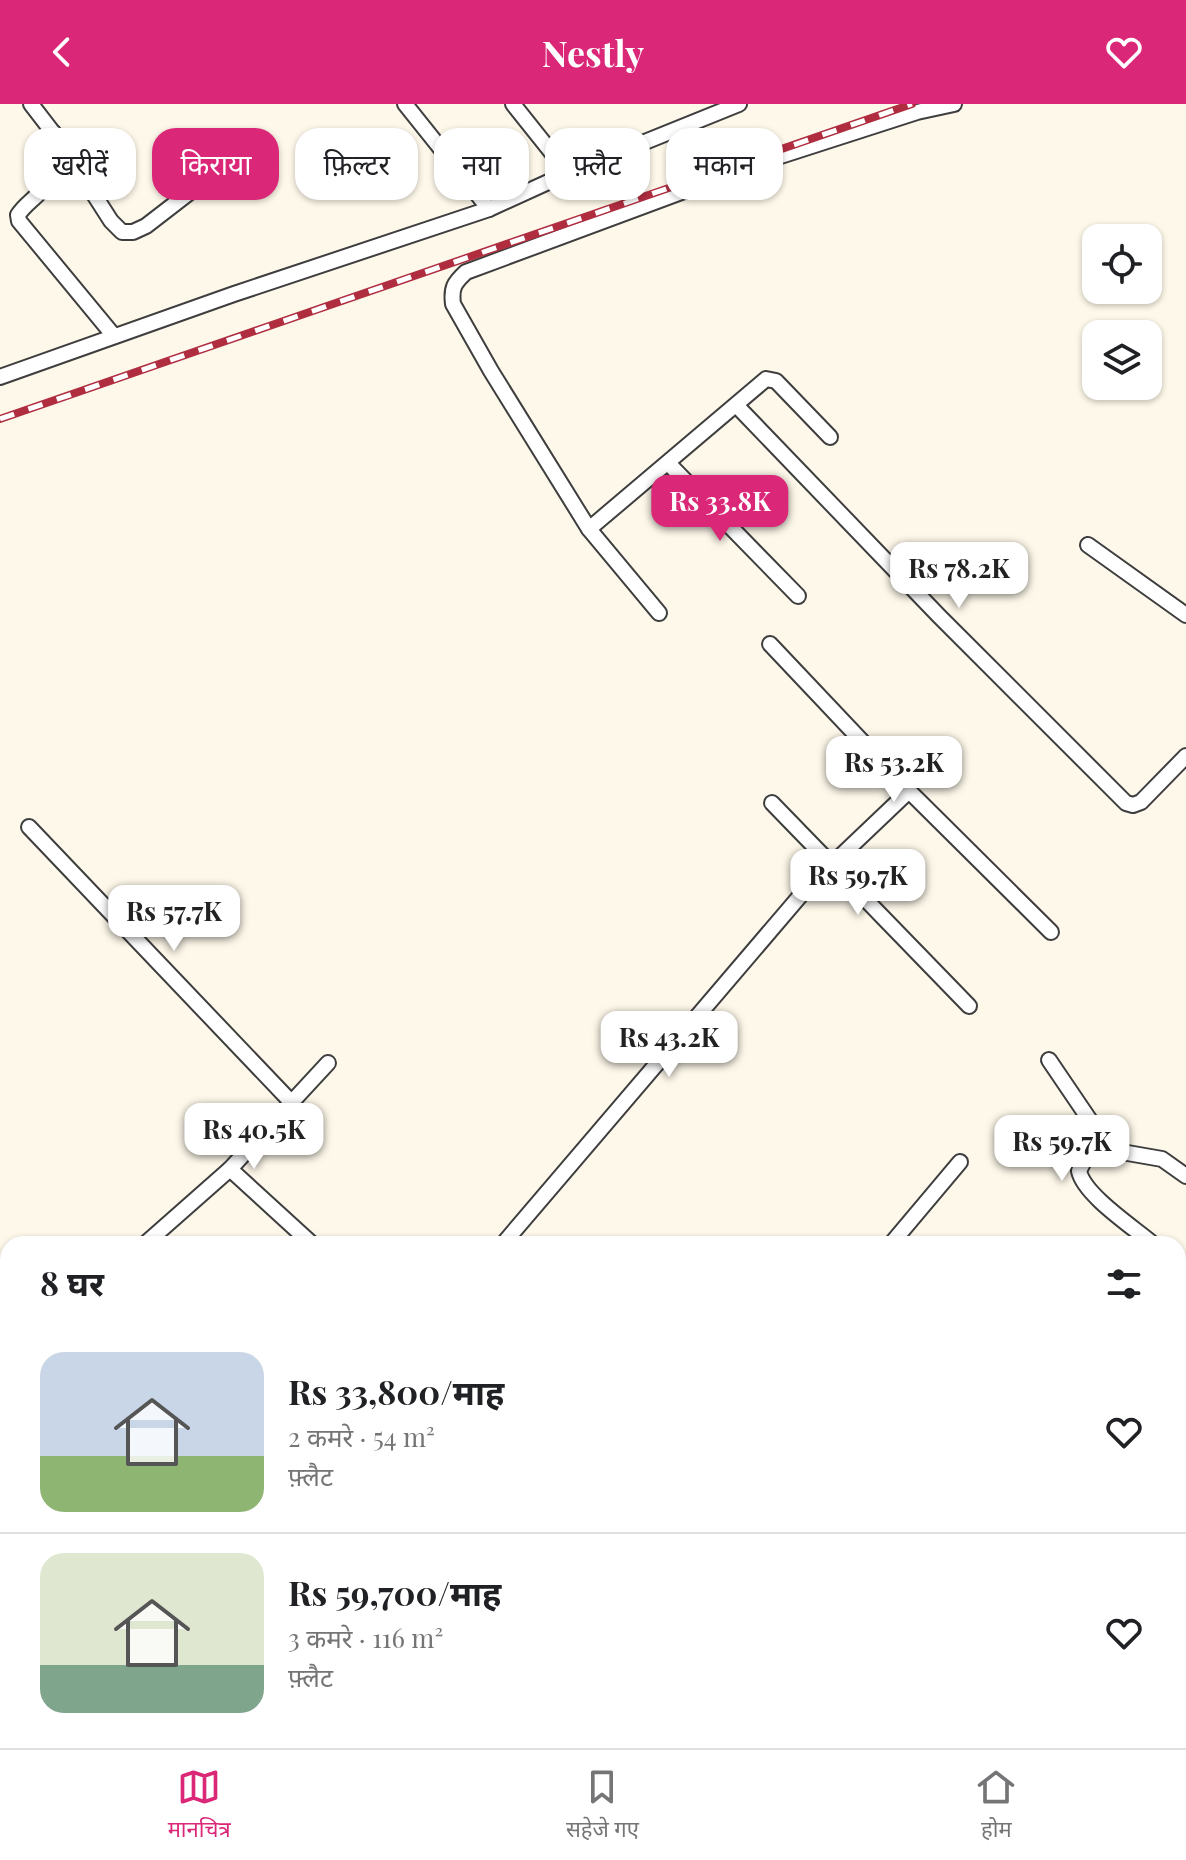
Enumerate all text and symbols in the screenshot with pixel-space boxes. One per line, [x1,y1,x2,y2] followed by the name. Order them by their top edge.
[542,28,644,76] text: Nestly
[40,30,84,74] icon: back
[1102,30,1146,74] icon: heart
[24,128,136,200] chip: खरीदें
[152,128,279,200] chip: किराया
[295,128,418,200] chip: फ़िल्टर
[434,128,529,200] chip: नया
[545,128,650,200] chip: फ़्लैट
[666,128,783,200] chip: मकान
[1082,224,1162,400] map controls
[1082,224,1162,304] button: locate
[1082,320,1162,400] button: layers
[637,475,803,543] pin: Rs 33.8K
[669,483,771,518] text: Rs 33.8K
[876,542,1042,610] pin: Rs 78.2K
[908,550,1010,585] text: Rs 78.2K
[811,736,977,804] pin: Rs 53.2K
[844,744,944,779] text: Rs 53.2K
[775,849,941,917] pin: Rs 59.7K
[808,857,908,892] text: Rs 59.7K
[91,885,257,953] pin: Rs 57.7K
[126,893,222,928] text: Rs 57.7K
[586,1011,752,1079] pin: Rs 43.2K
[619,1019,719,1054] text: Rs 43.2K
[171,1103,337,1171] pin: Rs 40.5K
[202,1111,306,1146] text: Rs 40.5K
[979,1115,1145,1183] pin: Rs 59.7K
[1012,1123,1112,1158] text: Rs 59.7K
[40,1259,104,1305] text: 8 घर
[1102,1262,1146,1306] icon: filters
[288,1368,504,1414] text: Rs 33,800/माह
[104,1384,200,1480] icon: home
[1102,1410,1146,1454] icon: heart
[288,1419,435,1454] text: 2 कमरे · 54 m²
[288,1458,333,1493] text: फ़्लैट
[288,1569,501,1615] text: Rs 59,700/माह
[104,1585,200,1681] icon: home
[1102,1611,1146,1655] icon: heart
[288,1620,443,1655] text: 3 कमरे · 116 m²
[288,1659,333,1694] text: फ़्लैट
[168,1765,231,1846] tab: मानचित्र
[566,1765,639,1846] tab: सहेजे गए
[974,1765,1018,1846] tab: होम

